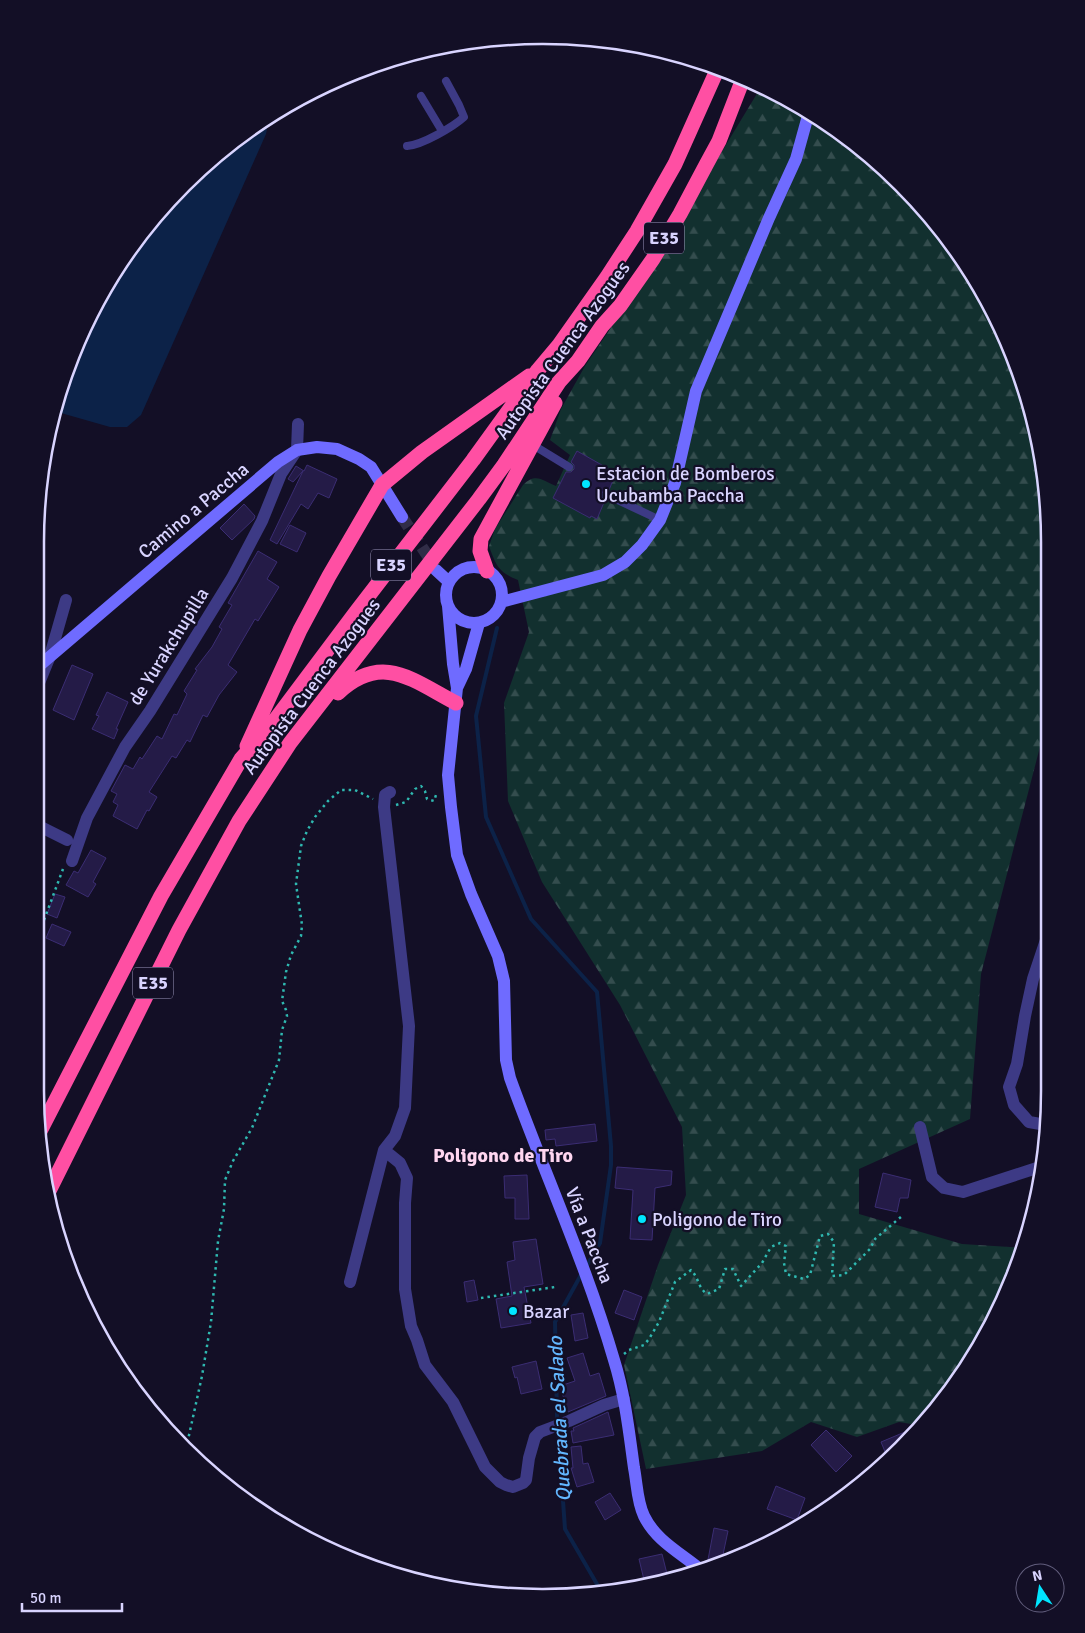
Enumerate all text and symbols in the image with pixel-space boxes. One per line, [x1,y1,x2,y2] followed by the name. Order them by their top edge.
[644,222,684,254] road number: E35
[490,257,636,444] street label: Autopista Cuenca Azogues
[133,457,254,564] street label: Camino a Paccha
[596,462,775,508] place label: Estacion de Bomberos Ucubamba Paccha
[580,478,592,490] marker: Estacion de Bomberos Ucubamba Paccha
[371,550,411,580] road number: E35
[123,583,215,710] street label: de Yurakchupilla
[238,594,386,779] street label: Autopista Cuenca Azogues
[133,968,173,998] road number: E35
[433,1143,573,1168] district label: Poligono de Tiro
[560,1184,618,1287] street label: Vía a Paccha
[652,1208,782,1232] place label: Poligono de Tiro
[636,1213,648,1225] marker: Poligono de Tiro
[523,1300,569,1324] place label: Bazar
[507,1305,519,1317] marker: Bazar
[543,1334,576,1502] water label: Quebrada el Salado
[1015,1563,1065,1613] north arrow
[1031,1566,1044,1585] text: N
[22,1580,122,1612] scale bar
[30,1589,61,1607] text: 50 m

